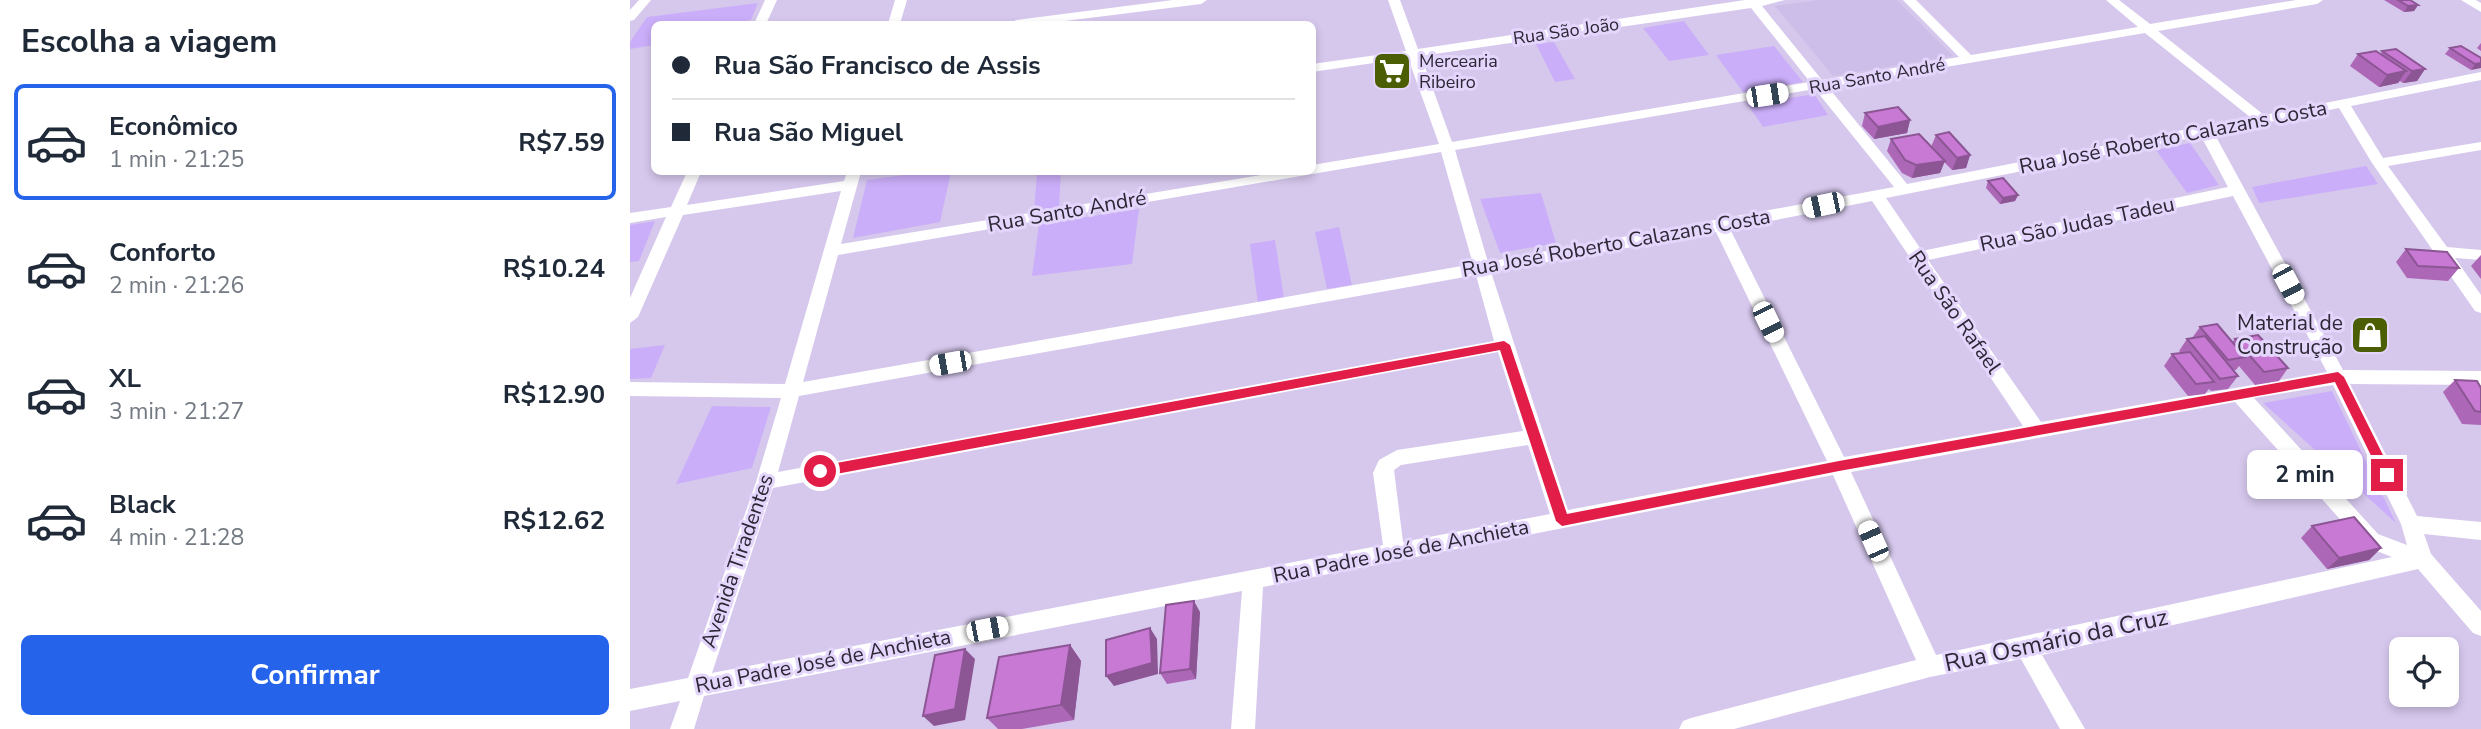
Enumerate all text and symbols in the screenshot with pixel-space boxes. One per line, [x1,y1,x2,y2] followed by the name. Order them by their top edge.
[1511,12,1621,50] street label: Rua São João
[21,20,277,63] text: Escolha a viagem
[714,48,1041,83] text: Rua São Francisco de Assis
[1419,49,1498,94] place label: Mercearia Ribeiro
[1371,50,1413,92] supermarket icon: Mercearia Ribeiro
[1807,52,1947,100] street label: Rua Santo André
[1745,81,1790,109] car
[2017,93,2329,181] street label: Rua José Roberto Calazans Costa
[109,109,238,144] text: Econômico
[25,111,88,174] icon: car
[714,115,903,150] text: Rua São Miguel
[518,125,605,160] text: R$7.59
[109,144,244,175] text: 1 min · 21:25
[985,183,1149,239] street label: Rua Santo André
[1801,190,1846,220] car
[1977,190,2177,258] street label: Rua São Judas Tadeu
[1460,202,1772,284] street label: Rua José Roberto Calazans Costa
[109,235,216,270] text: Conforto
[25,237,88,300] icon: car
[1902,245,2008,380] street label: Rua São Rafael
[503,251,605,286] text: R$10.24
[2269,261,2308,307] car
[109,270,244,301] text: 2 min · 21:26
[1750,299,1787,345] car
[2237,309,2343,361] place label: Material de Construção
[2349,314,2391,356] shop icon: Material de Construção
[928,349,973,377] car
[109,361,141,396] text: XL
[25,363,88,426] icon: car
[503,377,605,412] text: R$12.90
[109,396,244,427] text: 3 min · 21:27
[2247,450,2362,500] callout: 2 min
[804,455,836,487] route start
[2275,459,2335,490] text: 2 min
[2371,459,2403,491] route end
[694,470,780,652] street label: Avenida Tiradentes
[109,487,176,522] text: Black
[25,489,88,552] icon: car
[503,503,605,538] text: R$12.62
[1271,512,1531,590] street label: Rua Padre José de Anchieta
[1855,518,1892,564] car
[109,522,244,553] text: 4 min · 21:28
[1941,601,2171,679] street label: Rua Osmário da Cruz
[965,615,1010,643] car
[693,622,953,700] street label: Rua Padre José de Anchieta
[21,635,609,715] button: Confirmar
[2389,637,2459,707] map controls
[2389,637,2459,707] button: locate

